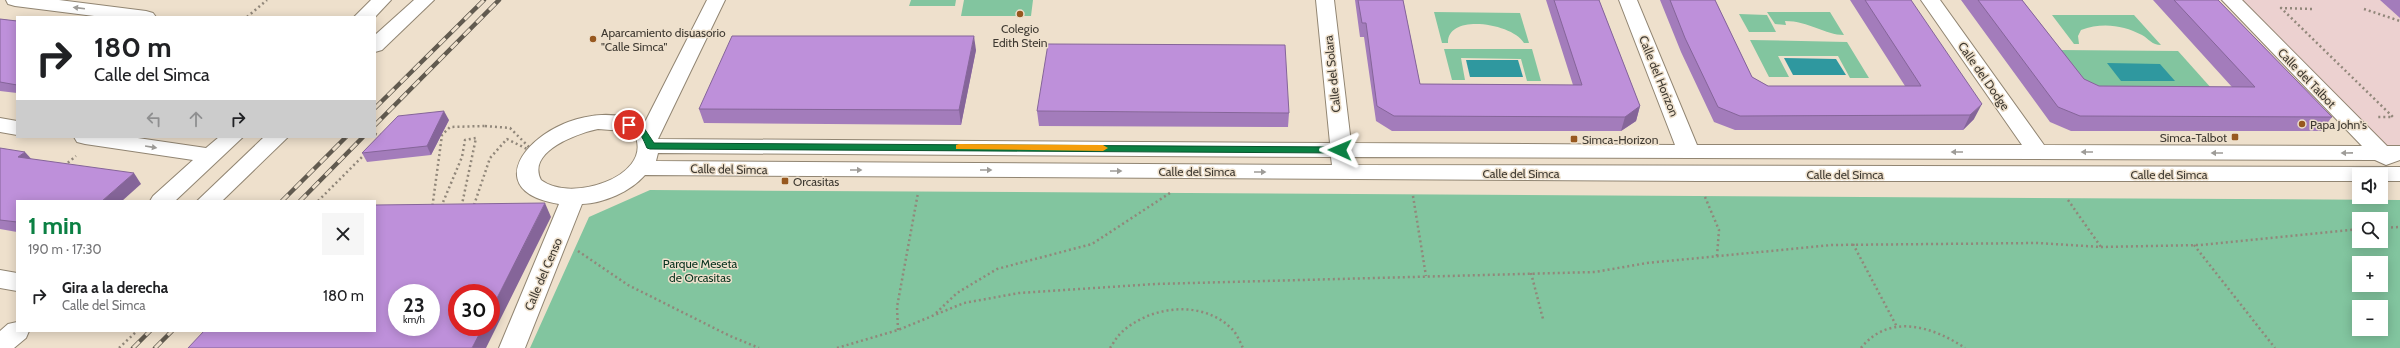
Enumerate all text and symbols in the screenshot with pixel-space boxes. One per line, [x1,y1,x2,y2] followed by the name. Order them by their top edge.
[73,5,85,11] one-way arrow
[1015,9,1025,19] marker: Colegio Edith Stein
[992,21,1048,50] place label: Colegio Edith Stein
[601,25,726,54] place label: Aparcamiento disuasorio "Calle Simca"
[94,30,172,64] text: 180 m
[28,32,80,84] icon: right
[1636,33,1682,119] street label: Calle del Horizon
[588,34,598,44] marker: Aparcamiento disuasorio "Calle Simca"
[1320,34,1344,113] street label: Calle del Solara
[1955,39,2013,113] street label: Calle del Dodge
[2275,45,2339,111] street label: Calle del Talbot
[94,64,210,86] text: Calle del Simca
[143,108,165,130] icon: left
[185,108,207,130] icon: ahead
[227,108,249,130] icon: right
[612,108,646,142] pin
[618,114,640,136] icon: arrive
[2310,117,2367,132] place label: Papa John's
[2297,119,2307,129] marker: Papa John's
[1319,129,1361,171] position arrow
[2160,130,2227,145] place label: Simca-Talbot
[1582,132,1659,147] place label: Simca-Horizon
[2230,132,2240,142] marker: Simca-Talbot
[1569,134,1579,144] marker: Simca-Horizon
[145,144,157,150] one-way arrow
[1950,149,1963,155] one-way arrow
[2080,149,2093,155] one-way arrow
[2210,150,2223,156] one-way arrow
[2340,150,2353,156] one-way arrow
[690,161,768,177] street label: Calle del Simca
[1158,164,1236,179] street label: Calle del Simca
[1482,166,1560,181] street label: Calle del Simca
[850,167,863,173] one-way arrow
[980,167,992,174] one-way arrow
[1806,167,1884,182] street label: Calle del Simca
[2130,167,2208,182] street label: Calle del Simca
[1110,168,1123,174] one-way arrow
[2352,168,2388,336] map controls
[2352,168,2388,204] button: sound
[1254,169,1267,175] one-way arrow
[793,174,839,189] place label: Orcasitas
[780,176,790,186] marker: Orcasitas
[28,211,82,240] text: 1 min
[2352,212,2388,248] button: search
[322,213,364,255] button: close
[521,235,565,313] street label: Calle del Censo
[28,241,102,257] text: 190 m · 17:30
[663,256,738,285] park label: Parque Meseta de Orcasitas
[2352,256,2388,292] button: +
[62,279,168,297] text: Gira a la derecha
[448,284,500,336] speed limit sign: 30
[28,285,50,307] icon: right
[323,287,364,305] text: 180 m
[403,293,425,317] text: 23
[62,297,146,313] text: Calle del Simca
[2352,300,2388,336] button: −
[403,313,425,326] text: km/h

